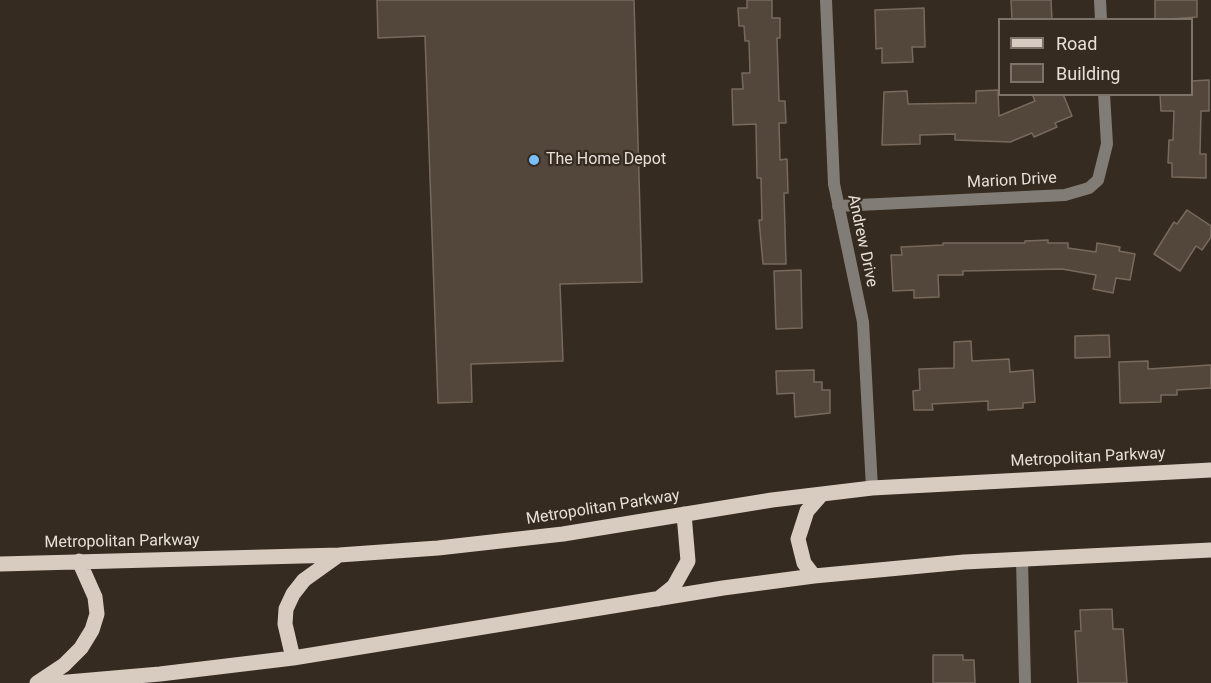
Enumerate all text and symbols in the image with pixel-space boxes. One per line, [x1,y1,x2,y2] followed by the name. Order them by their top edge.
[998,18,1193,96] legend
[1056,33,1097,54] text: Road
[1056,63,1120,84] text: Building
[546,150,666,170] place label: The Home Depot
[527,153,541,167] marker: The Home Depot
[967,169,1057,193] street label: Marion Drive
[843,193,881,289] street label: Andrew Drive
[1010,444,1166,472] street label: Metropolitan Parkway
[525,486,681,530] street label: Metropolitan Parkway
[44,531,200,553] street label: Metropolitan Parkway

